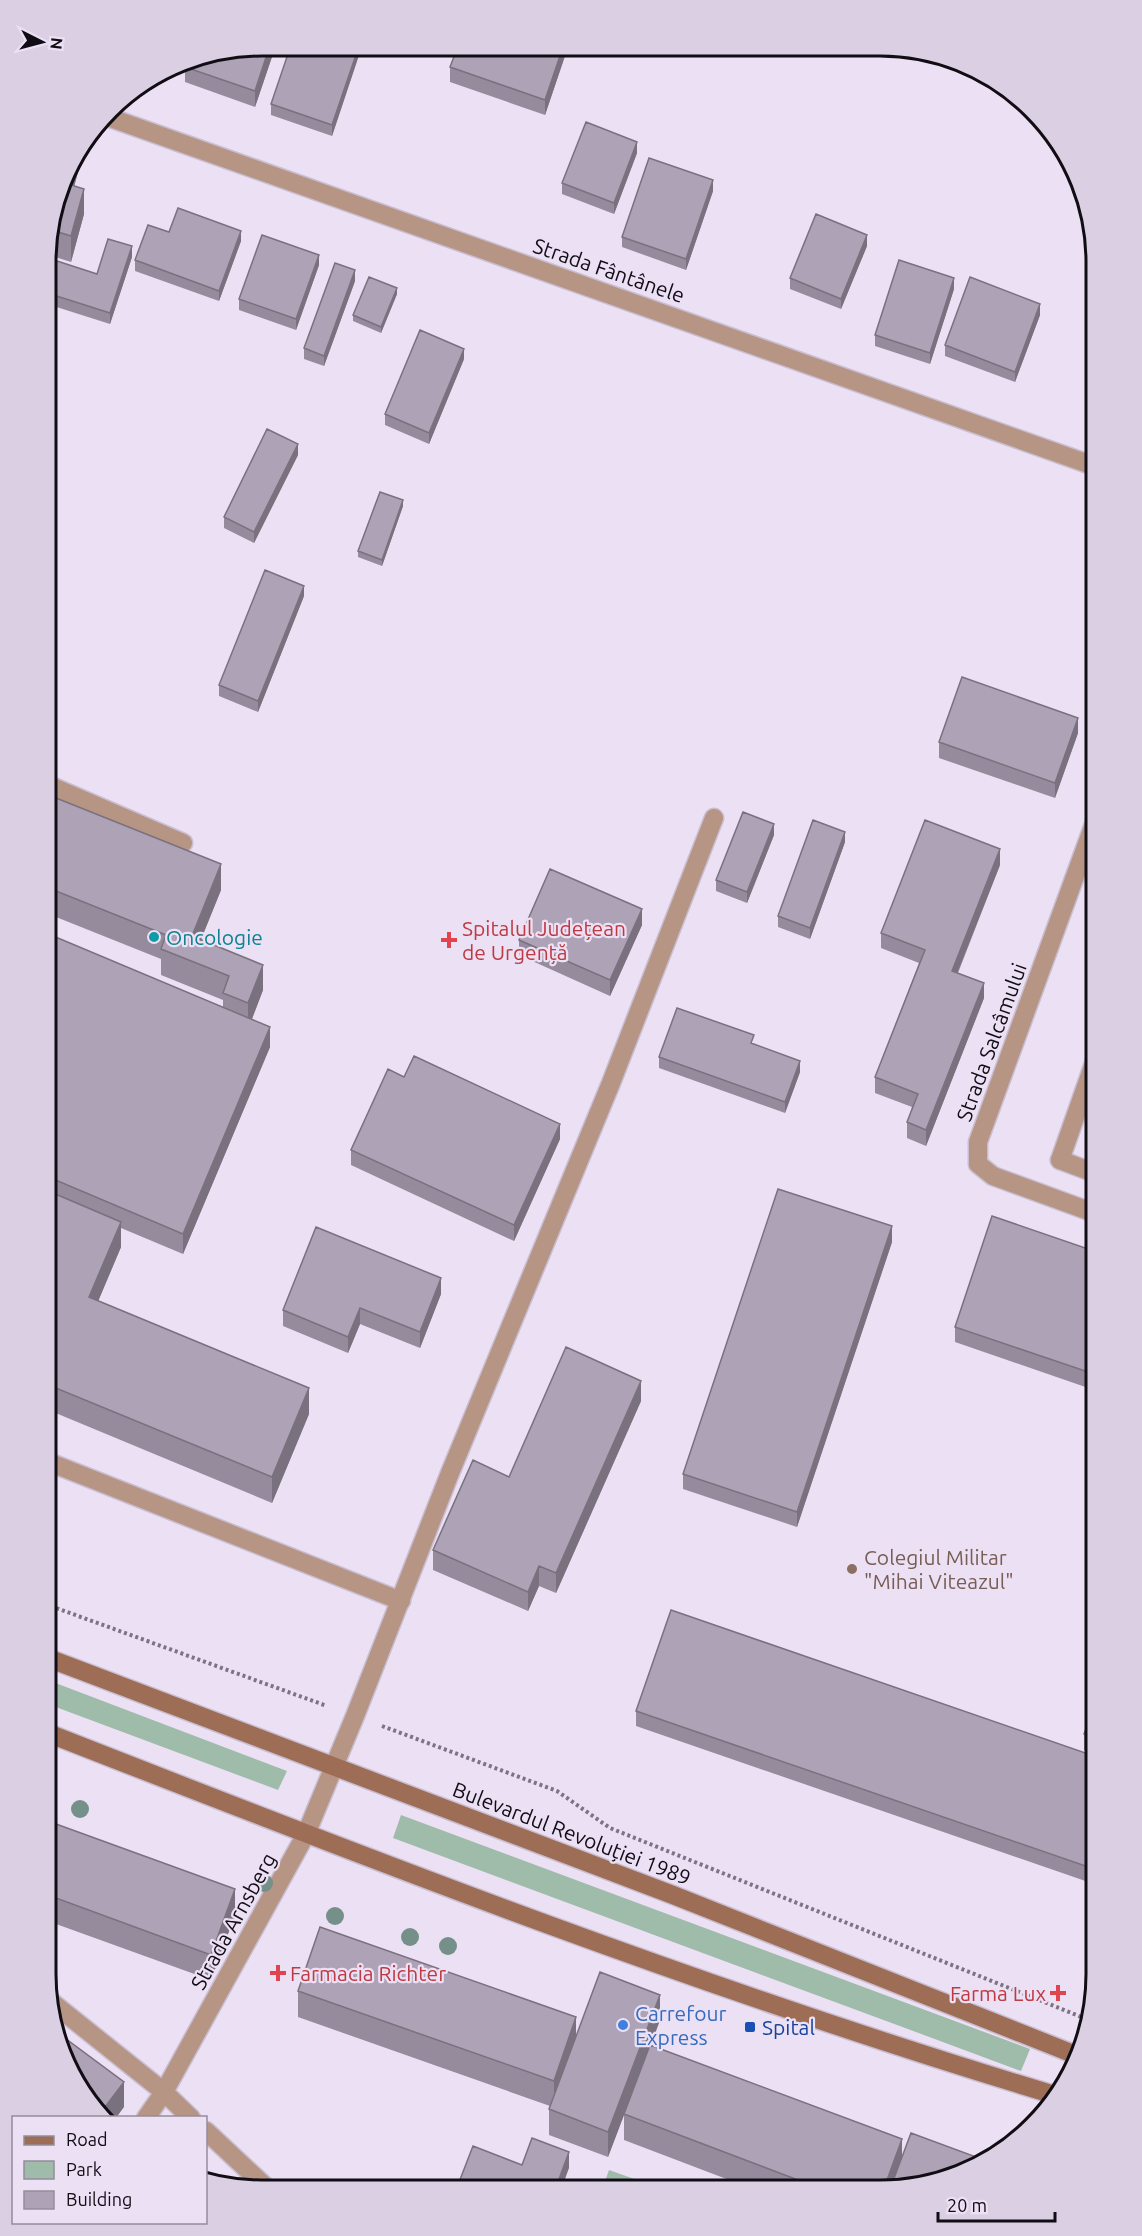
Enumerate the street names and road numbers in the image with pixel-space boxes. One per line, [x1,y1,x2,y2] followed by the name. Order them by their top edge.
[530,233,688,307] street label: Strada Fântânele
[951,960,1031,1124] street label: Strada Salcâmului
[450,1776,694,1890] street label: Bulevardul Revoluției 1989
[186,1848,280,1994] street label: Strada Arnsberg

